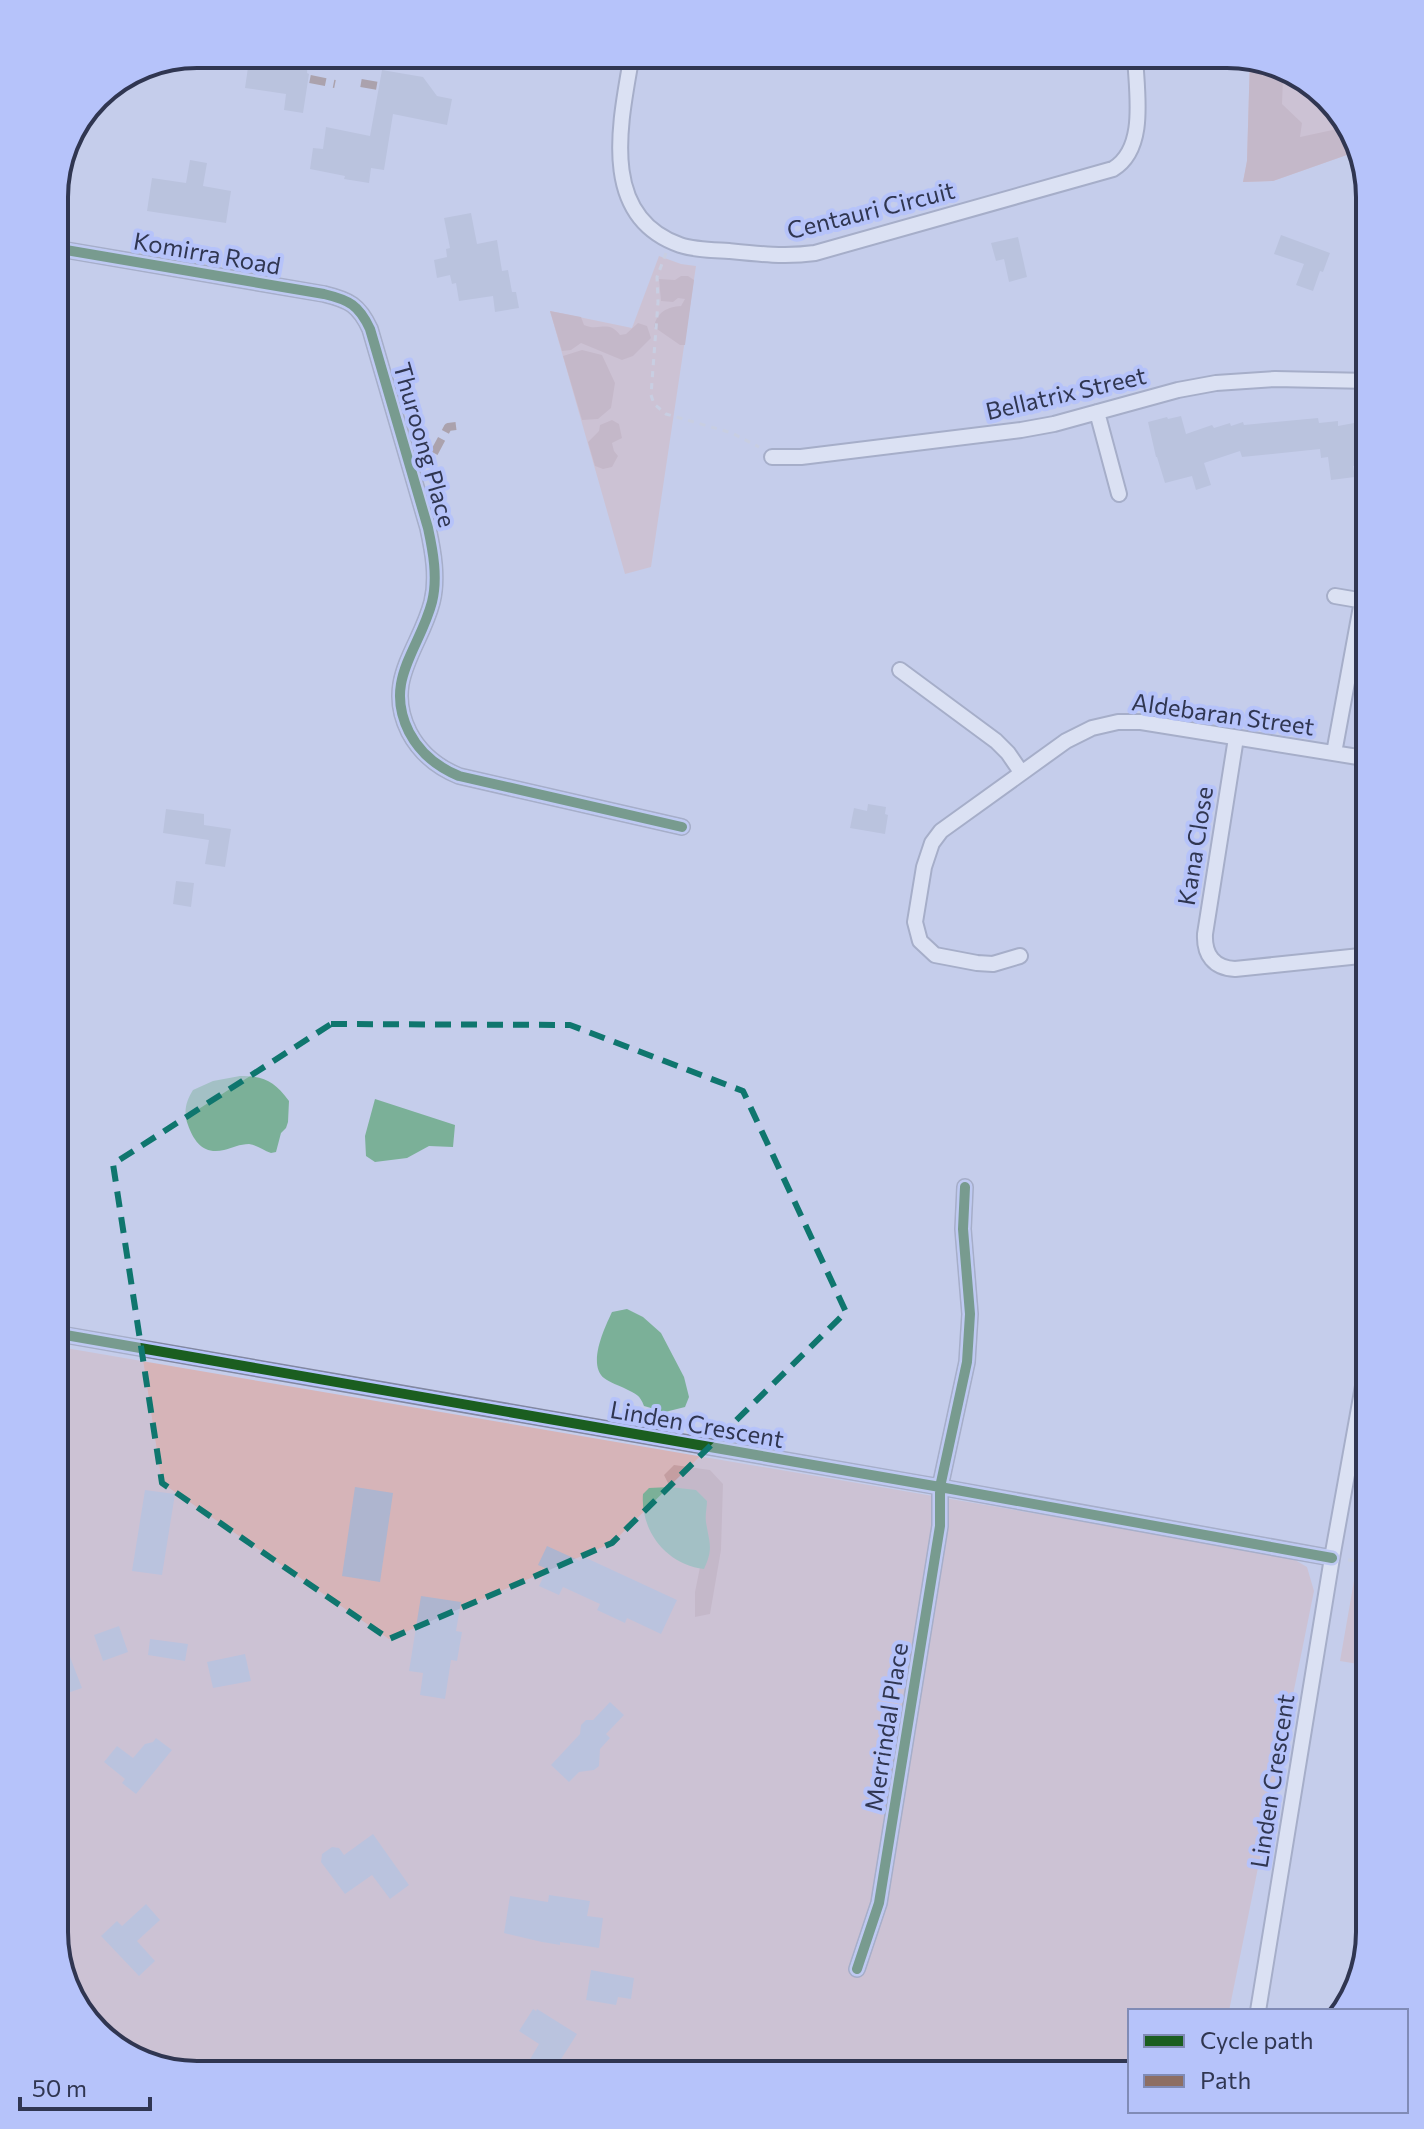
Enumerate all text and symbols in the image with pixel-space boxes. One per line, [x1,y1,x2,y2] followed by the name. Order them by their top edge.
[784,175,958,244] street label: Centauri Circuit
[131,225,283,280] street label: Komirra Road
[388,359,463,530] street label: Thuroong Place
[983,360,1149,425] street label: Bellatrix Street
[1130,686,1316,741] street label: Aldebaran Street
[1171,784,1218,907] street label: Kana Close
[608,1394,787,1453] street label: Linden Crescent
[858,1641,913,1813] street label: Merrindal Place
[1243,1692,1300,1870] street label: Linden Crescent
[1128,2009,1408,2113] legend
[1200,2025,1314,2054] text: Cycle path
[20,2061,150,2111] scale bar
[1200,2065,1251,2094] text: Path
[32,2073,87,2102] text: 50 m

